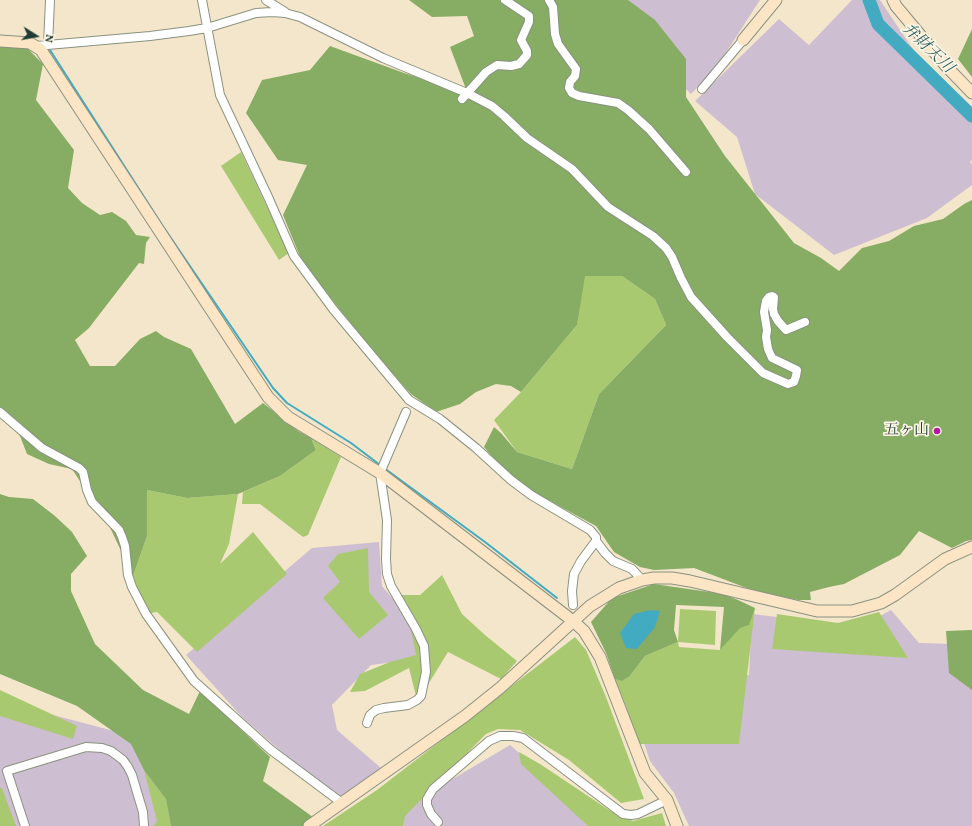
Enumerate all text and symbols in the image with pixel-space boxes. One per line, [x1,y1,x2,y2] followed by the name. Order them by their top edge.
[16,16,56,56] north arrow
[897,20,957,78] water label: 弁財天川
[40,33,56,44] text: N
[884,422,929,440] place label: 五ヶ山
[932,426,942,436] marker: 五ヶ山

